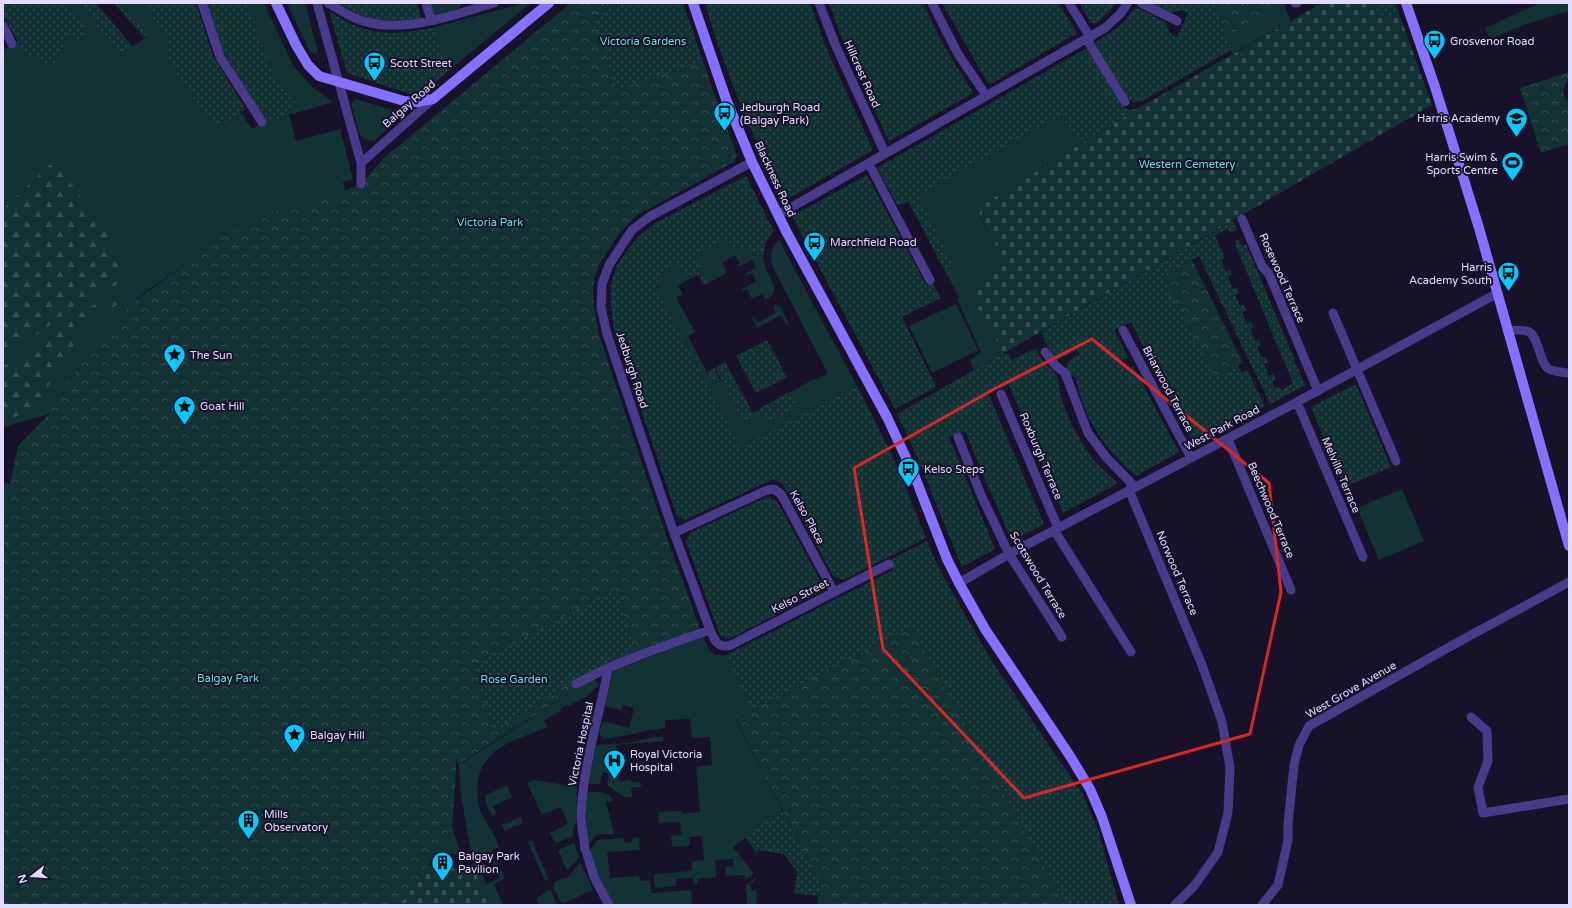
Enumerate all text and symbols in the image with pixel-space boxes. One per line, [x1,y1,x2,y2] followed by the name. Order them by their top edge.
[1422,28,1448,61] bus stop icon: Grosvenor Road
[600,35,686,48] park label: Victoria Gardens
[1450,35,1534,48] place label: Grosvenor Road
[841,38,883,110] street label: Hillcrest Road
[361,50,387,83] bus stop icon: Scott Street
[390,57,452,70] place label: Scott Street
[380,77,438,131] street label: Balgay Road
[712,100,738,133] bus stop icon: Jedburgh Road (Balgay Park)
[740,101,820,127] place label: Jedburgh Road (Balgay Park)
[1503,105,1529,138] school or university icon: Harris Academy
[1417,112,1500,125] place label: Harris Academy
[752,139,798,219] street label: Blackness Road
[1500,150,1526,183] sports icon: Harris Swim & Sports Centre
[1425,151,1498,177] place label: Harris Swim & Sports Centre
[1139,158,1235,171] park label: Western Cemetery
[457,216,523,229] park label: Victoria Park
[801,229,827,262] bus stop icon: Marchfield Road
[1256,231,1308,325] street label: Rosewood Terrace
[830,236,917,249] place label: Marchfield Road
[1495,260,1521,293] bus stop icon: Harris Academy South
[1409,261,1492,287] place label: Harris Academy South
[613,330,651,410] street label: Jedburgh Road
[162,342,188,375] place icon: The Sun
[1140,344,1196,434] street label: Briarwood Terrace
[190,349,233,362] place label: The Sun
[171,393,197,426] place icon: Goat Hill
[200,400,245,413] place label: Goat Hill
[1182,403,1262,453] street label: West Park Road
[1017,410,1065,502] street label: Roxburgh Terrace
[1319,435,1363,515] street label: Melville Terrace
[895,456,921,489] bus stop icon: Kelso Steps
[1245,460,1297,560] street label: Beechwood Terrace
[924,463,984,476] place label: Kelso Steps
[787,488,827,546] street label: Kelso Place
[1007,529,1069,621] street label: Scotswood Terrace
[1153,529,1201,617] street label: Norwood Terrace
[769,576,831,616] street label: Kelso Street
[1303,659,1399,721] street label: West Grove Avenue
[197,672,259,685] park label: Balgay Park
[480,673,548,686] park label: Rose Garden
[566,701,596,787] street label: Victoria Hospital
[282,722,308,755] place icon: Balgay Hill
[310,729,365,742] place label: Balgay Hill
[601,747,627,780] hospital icon: Royal Victoria Hospital
[630,748,702,774] place label: Royal Victoria Hospital
[235,807,261,840] building icon: Mills Observatory
[264,808,328,834] place label: Mills Observatory
[430,849,456,882] building icon: Balgay Park Pavilion
[458,850,520,876] place label: Balgay Park Pavilion
[12,856,52,896] north arrow
[15,873,30,885] text: N

